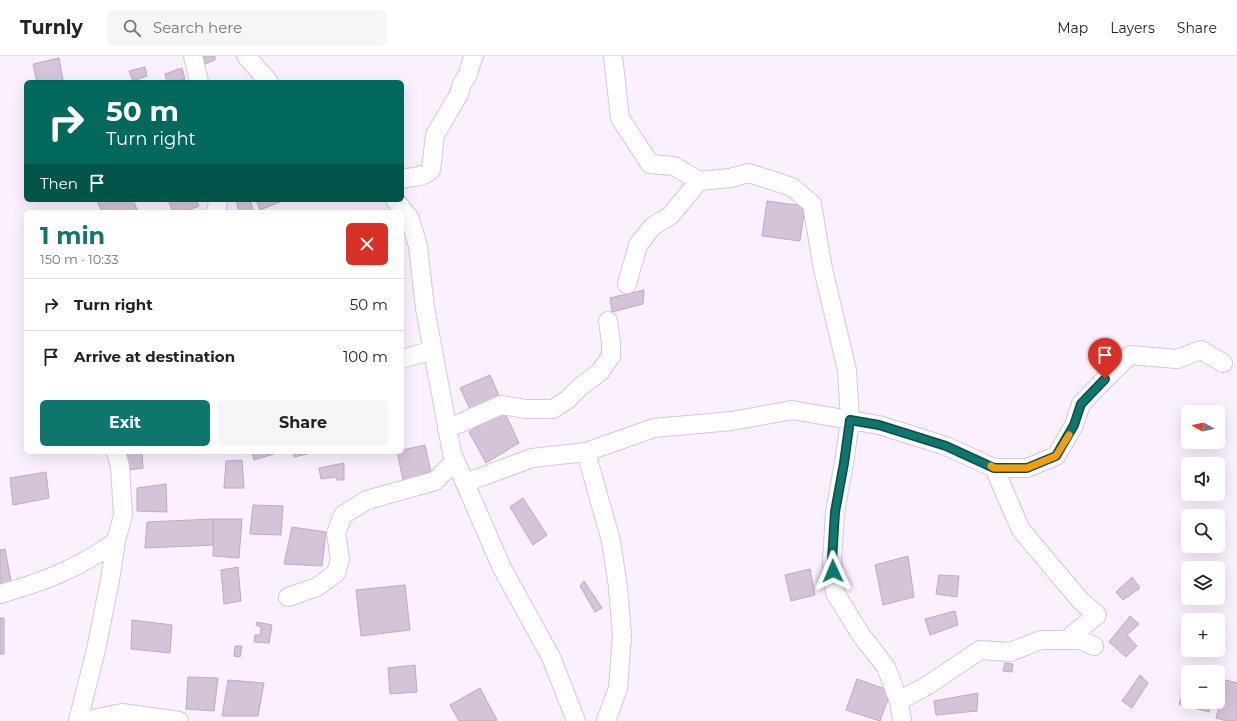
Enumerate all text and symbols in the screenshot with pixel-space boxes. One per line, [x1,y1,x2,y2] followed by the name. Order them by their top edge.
[107,10,387,46] search box
[20,16,83,39] text: Turnly
[121,17,143,39] icon: search
[153,18,242,37] text: Search here
[1057,19,1088,37] text: Map
[1110,19,1155,37] text: Layers
[1177,19,1217,37] text: Share
[106,94,179,128] text: 50 m
[40,96,92,148] icon: right
[106,128,196,150] text: Turn right
[86,172,108,194] icon: arrive
[40,174,78,193] text: Then
[40,221,105,250] text: 1 min
[346,223,388,265] button: close
[40,251,119,267] text: 150 m · 10:33
[40,294,62,316] icon: right
[74,295,153,314] text: Turn right
[350,295,388,314] text: 50 m
[1088,338,1122,379] pin
[1094,344,1116,366] icon: arrive
[40,346,62,368] icon: arrive
[74,347,235,366] text: Arrive at destination
[343,347,388,366] text: 100 m
[40,400,210,446] button: Exit
[218,400,388,446] button: Share
[1181,405,1225,449] north arrow
[1181,405,1225,709] map controls
[1181,457,1225,501] button: sound
[1181,509,1225,553] button: search
[812,550,854,592] position arrow
[1181,561,1225,605] button: layers
[1181,613,1225,657] button: +
[1181,665,1225,709] button: −

